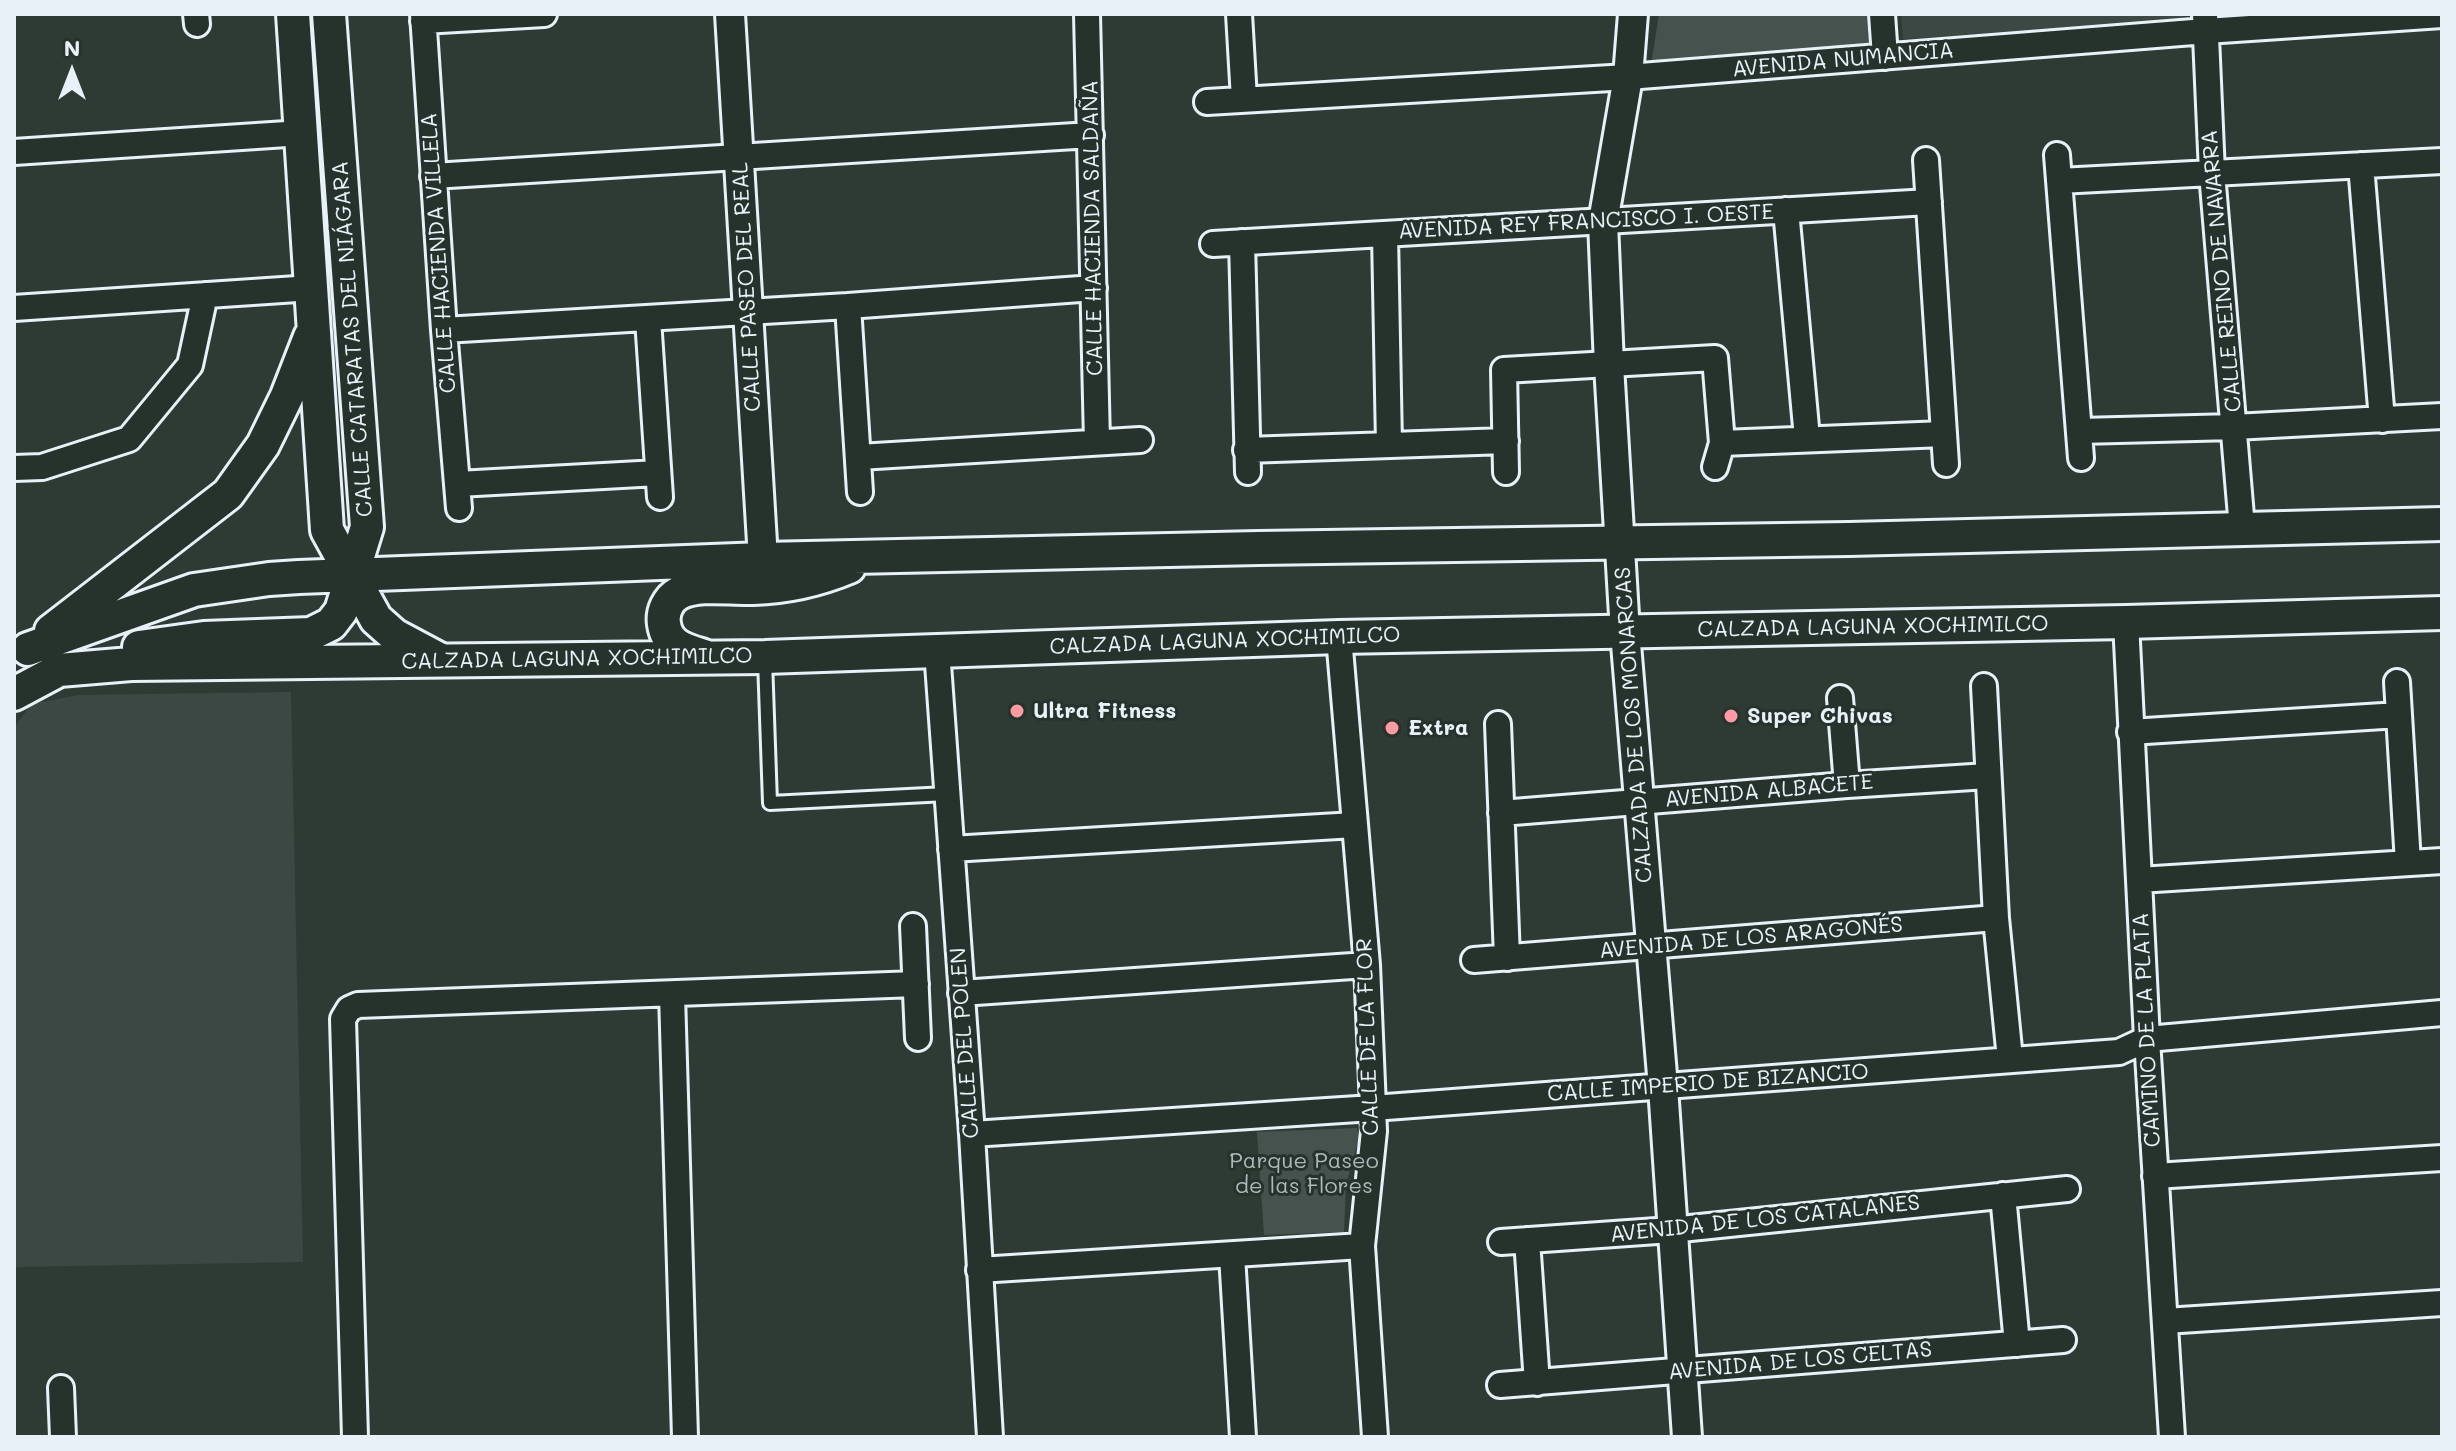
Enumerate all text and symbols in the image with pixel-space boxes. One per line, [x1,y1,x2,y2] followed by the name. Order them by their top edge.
[32,32,112,112] north arrow
[64,33,80,62] text: N
[1731,37,1955,83] street label: AVENIDA NUMANCIA
[1077,80,1109,376] street label: CALLE HACIENDA SALDAÑA
[416,112,462,394] street label: CALLE HACIENDA VILLELA
[2197,129,2247,413] street label: CALLE REINO DE NAVARRA
[327,160,379,518] street label: CALLE CATARATAS DEL NIÁGARA
[727,162,767,412] street label: CALLE PASEO DEL REAL
[1397,199,1775,245] street label: AVENIDA REY FRANCISCO I. OESTE
[1610,566,1658,884] street label: CALZADA DE LOS MONARCAS
[1697,611,2049,643] street label: CALZADA LAGUNA XOCHIMILCO
[1049,622,1401,660] street label: CALZADA LAGUNA XOCHIMILCO
[401,643,753,675] street label: CALZADA LAGUNA XOCHIMILCO
[1033,698,1176,724] place label: Ultra Fitness
[1008,702,1026,720] marker: Ultra Fitness
[1747,703,1893,729] place label: Super Chivas
[1722,707,1740,725] marker: Super Chivas
[1408,715,1468,741] place label: Extra
[1383,719,1401,737] marker: Extra
[1664,769,1874,813] street label: AVENIDA ALBACETE
[1598,912,1904,964] street label: AVENIDA DE LOS ARAGONÉS
[2128,912,2166,1148] street label: CAMINO DE LA PLATA
[1351,938,1385,1136] street label: CALLE DE LA FLOR
[945,947,985,1139] street label: CALLE DEL POLEN
[1546,1059,1870,1107] street label: CALLE IMPERIO DE BIZANCIO
[1229,1148,1379,1200] park label: Parque Paseo de las Flores
[1609,1190,1921,1248] street label: AVENIDA DE LOS CATALANES
[1667,1336,1933,1386] street label: AVENIDA DE LOS CELTAS

